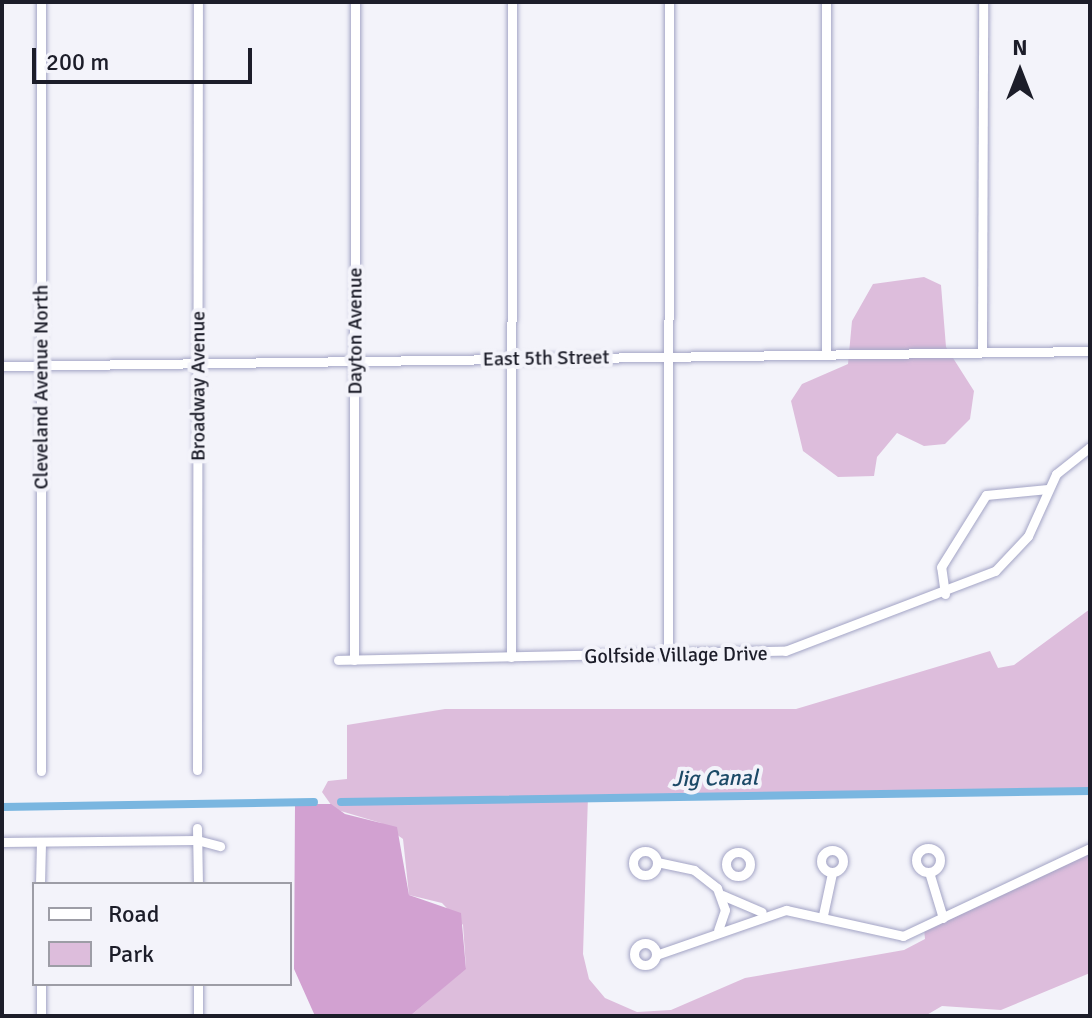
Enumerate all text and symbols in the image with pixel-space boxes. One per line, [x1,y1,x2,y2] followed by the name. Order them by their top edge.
[36,32,256,82] scale bar
[980,32,1060,112] north arrow
[1012,34,1028,61] text: N
[46,47,109,77] text: 200 m
[343,267,367,395] street label: Dayton Avenue
[29,285,53,489] street label: Cleveland Avenue North
[186,311,210,461] street label: Broadway Avenue
[482,345,610,371] street label: East 5th Street
[584,641,768,669] street label: Golfside Village Drive
[672,764,758,792] water label: Jig Canal
[32,882,292,986] legend
[108,899,159,929] text: Road
[108,939,154,969] text: Park

